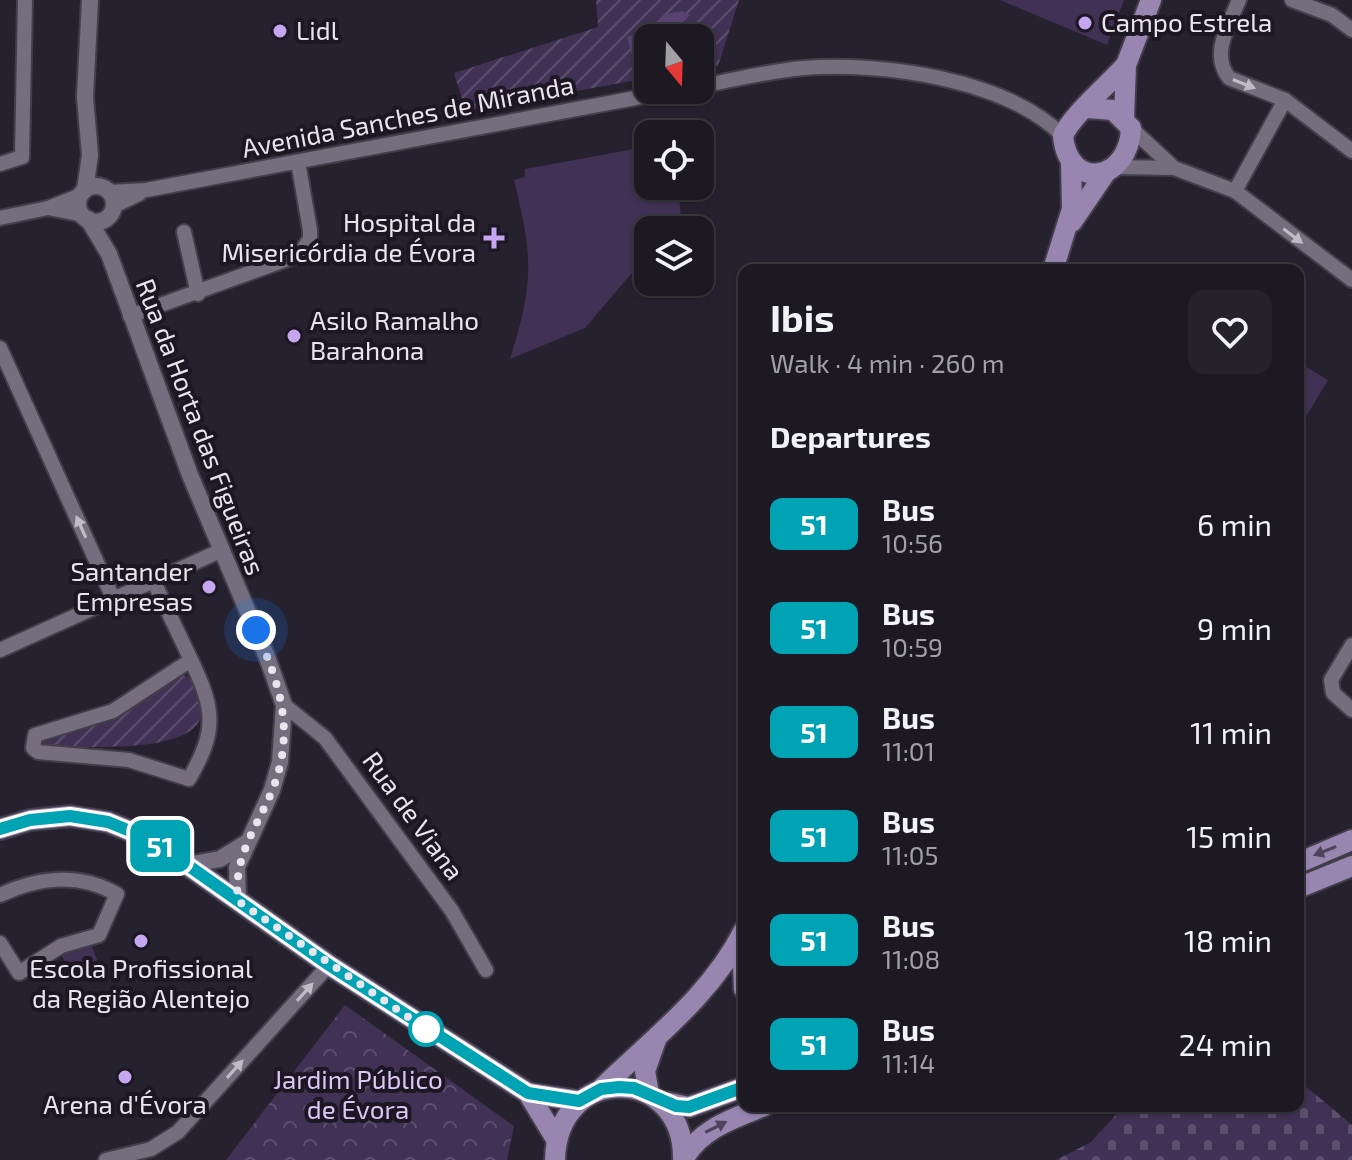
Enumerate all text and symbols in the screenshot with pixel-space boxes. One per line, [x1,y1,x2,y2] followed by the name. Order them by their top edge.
[1101,6,1272,37] place label: Campo Estrela
[296,14,339,45] place label: Lidl
[1076,14,1094,32] marker: Campo Estrela
[271,22,289,40] marker: Lidl
[634,24,714,104] north arrow
[634,24,714,296] map controls
[239,68,576,163] street label: Avenida Sanches de Miranda
[1232,78,1256,91] one-way arrow
[634,120,714,200] button: locate
[222,206,476,267] place label: Hospital da Misericórdia de Évora
[634,216,714,296] button: layers
[483,227,505,249] marker: Hospital da Misericórdia de Évora
[1283,227,1303,243] one-way arrow
[131,274,272,579] street label: Rua da Horta das Figueiras
[1188,290,1272,374] button: heart
[770,294,834,340] text: Ibis
[310,304,479,365] place label: Asilo Ramalho Barahona
[285,327,303,345] marker: Asilo Ramalho Barahona
[770,347,1005,378] text: Walk · 4 min · 260 m
[770,418,931,454] text: Departures
[882,491,935,527] text: Bus
[1197,506,1272,542] text: 6 min
[800,507,828,541] text: 51
[74,515,88,539] one-way arrow
[882,527,943,558] text: 10:56
[70,555,193,616] place label: Santander Empresas
[200,578,218,596] marker: Santander Empresas
[882,595,935,631] text: Bus
[236,610,276,650] your location
[1197,610,1272,646] text: 9 min
[800,611,828,645] text: 51
[882,631,943,662] text: 10:59
[882,699,935,735] text: Bus
[1190,714,1272,750] text: 11 min
[800,715,828,749] text: 51
[882,735,935,766] text: 11:01
[357,745,471,885] street label: Rua de Viana
[882,803,935,839] text: Bus
[1186,818,1272,854] text: 15 min
[800,819,828,853] text: 51
[124,820,196,872] line badge: 51
[146,829,174,863] text: 51
[882,839,938,870] text: 11:05
[1313,845,1337,858] one-way arrow
[882,907,935,943] text: Bus
[1184,922,1272,958] text: 18 min
[800,923,828,957] text: 51
[132,932,150,950] marker: Escola Profissional da Região Alentejo
[882,943,940,974] text: 11:08
[29,952,253,1013] place label: Escola Profissional da Região Alentejo
[295,982,313,1001] one-way arrow
[882,1011,935,1047] text: Bus
[409,1012,443,1046] unlabelled marker
[1179,1026,1272,1062] text: 24 min
[800,1027,828,1061] text: 51
[882,1047,935,1078] text: 11:14
[226,1059,244,1078] one-way arrow
[273,1063,443,1124] park label: Jardim Público de Évora
[116,1068,134,1086] marker: Arena d'Évora
[43,1088,207,1119] place label: Arena d'Évora
[704,1121,727,1134] one-way arrow

